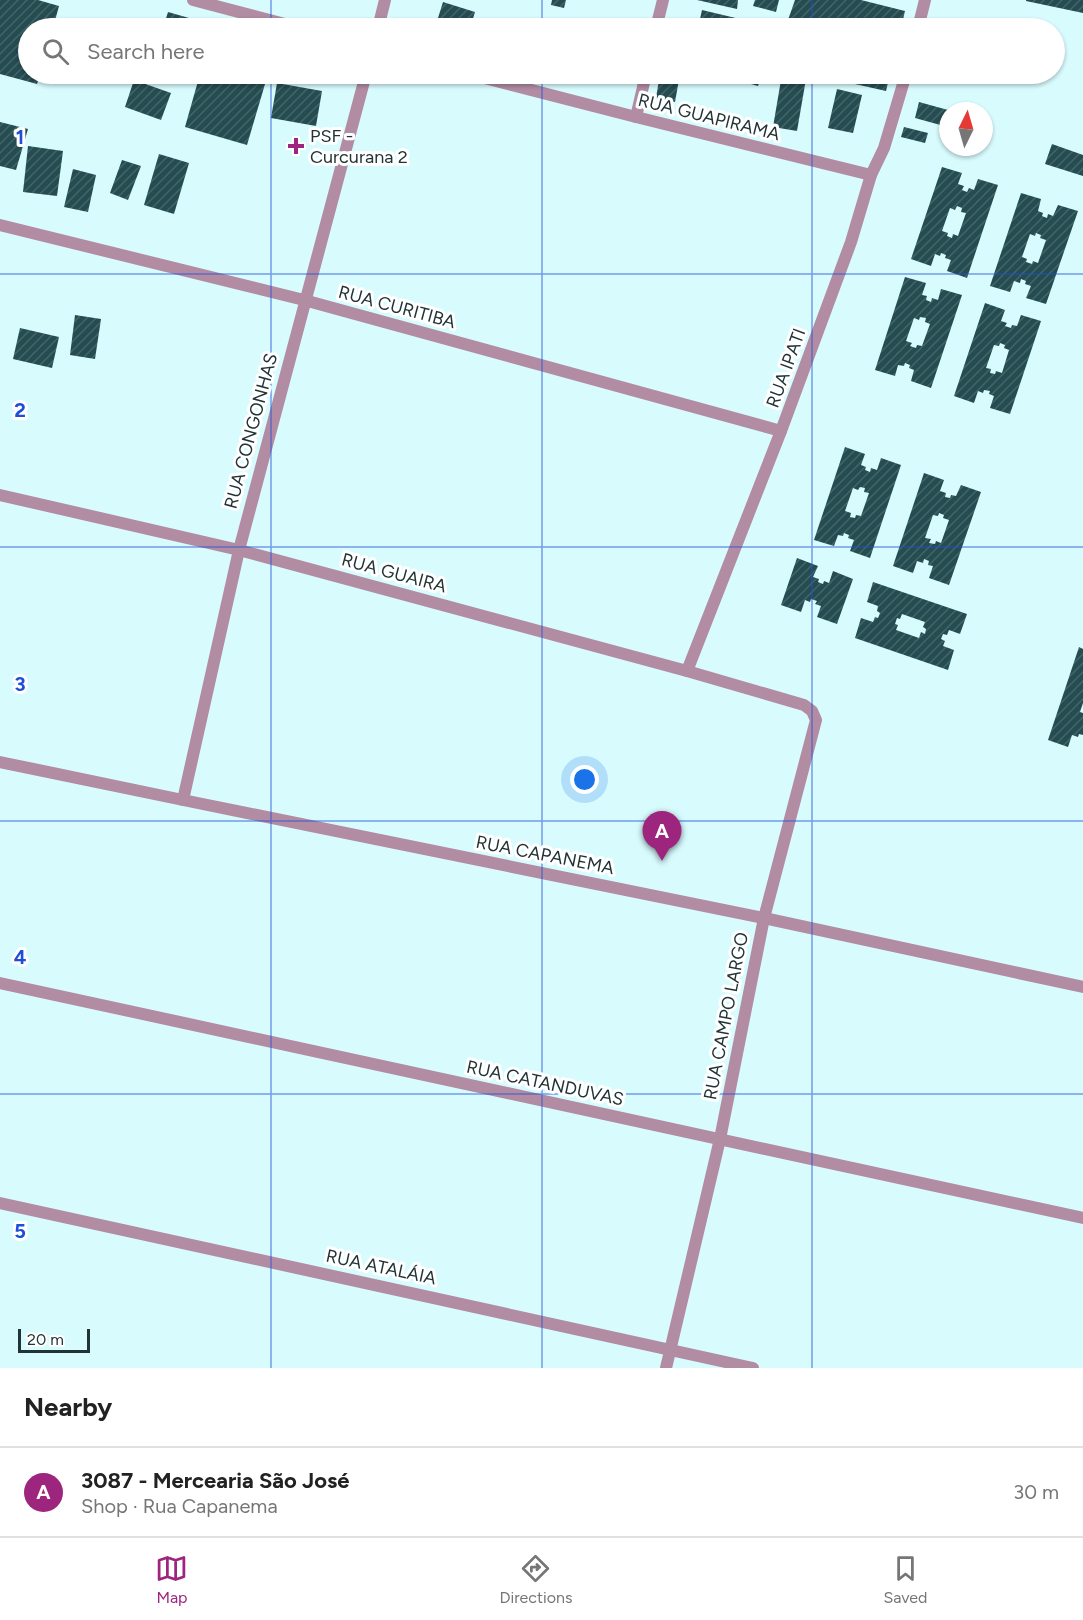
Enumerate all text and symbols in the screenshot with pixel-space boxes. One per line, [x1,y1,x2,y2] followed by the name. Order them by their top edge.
[18,18,1065,84] search box
[39,35,72,68] icon: search
[87,38,205,65] text: Search here
[636,89,782,145] street label: RUA GUAPIRAMA
[939,102,993,156] north arrow
[16,125,24,149] text: 1
[310,125,408,168] place label: PSF - Curcurana 2
[287,137,305,155] marker: PSF - Curcurana 2
[336,281,458,333] street label: RUA CURITIBA
[762,325,810,411] street label: RUA IPATI
[220,351,282,511] street label: RUA CONGONHAS
[14,398,26,422] text: 2
[339,548,449,598] street label: RUA GUAIRA
[14,672,26,696] text: 3
[570,765,599,794] your location
[642,812,682,861] pin: A
[474,831,616,879] street label: RUA CAPANEMA
[699,930,753,1102] street label: RUA CAMPO LARGO
[14,945,27,969] text: 4
[464,1056,626,1110] street label: RUA CATANDUVAS
[14,1219,26,1243] text: 5
[324,1245,438,1289] street label: RUA ATALÁIA
[18,1326,90,1354] scale bar
[27,1330,64,1349] text: 20 m
[24,1391,112,1423] text: Nearby
[81,1467,349,1494] text: 3087 - Mercearia São José
[36,1480,51,1504] text: A
[1013,1480,1059,1504] text: 30 m
[81,1494,278,1518] text: Shop · Rua Capanema
[155,1552,188,1607] tab: Map
[499,1552,572,1607] tab: Directions
[883,1552,928,1607] tab: Saved

